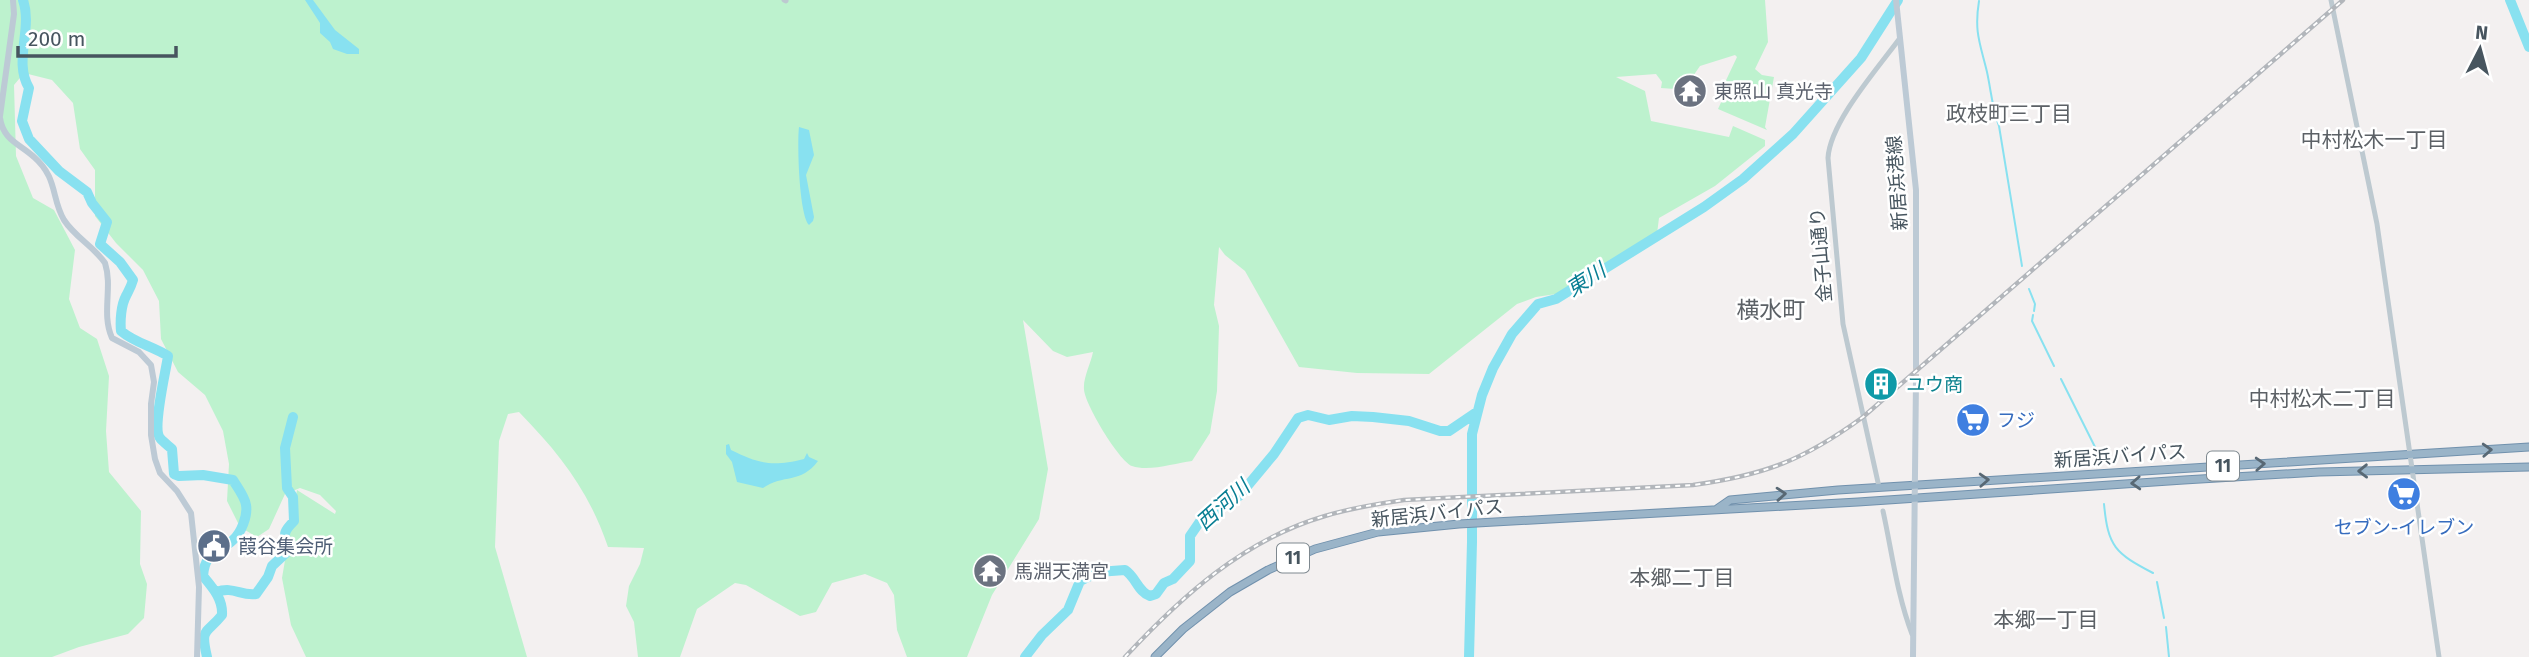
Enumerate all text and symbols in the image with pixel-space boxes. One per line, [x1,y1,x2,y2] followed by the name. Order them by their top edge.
[18,14,175,58] scale bar
[2445,14,2515,84] north arrow
[2474,20,2489,45] text: N
[28,26,85,52] text: 200 m
[1671,72,1709,110] temple icon: 東照山 真光寺
[1714,80,1833,103] place label: 東照山 真光寺
[1946,101,2072,127] district label: 政枝町三丁目
[2301,127,2448,153] district label: 中村松木一丁目
[1882,135,1912,231] street label: 新居浜港線
[1805,207,1837,303] street label: 金子山通り
[1561,257,1612,302] water label: 東川
[1737,296,1806,324] district label: 横水町
[1862,365,1900,403] building icon: ユウ商
[1906,373,1963,396] place label: ユウ商
[2249,386,2396,412] district label: 中村松木二丁目
[1954,401,1992,439] supermarket icon: フジ
[1997,409,2035,432] place label: フジ
[2053,440,2187,472] street label: 新居浜バイパス
[2482,443,2493,458] one-way arrow
[2207,452,2239,480] road number: 11
[2255,457,2266,472] one-way arrow
[2357,464,2368,479] one-way arrow
[1191,473,1257,536] water label: 西河川
[1979,473,1990,488] one-way arrow
[2130,475,2141,490] one-way arrow
[2385,475,2423,513] supermarket icon: セブン-イレブン
[1776,487,1787,502] one-way arrow
[1370,495,1504,531] street label: 新居浜バイパス
[2334,516,2474,539] place label: セブン-イレブン
[195,527,233,565] public building icon: 葭谷集会所
[238,535,333,558] place label: 葭谷集会所
[1277,544,1309,572] road number: 11
[971,552,1009,590] temple icon: 馬淵天満宮
[1014,560,1109,583] place label: 馬淵天満宮
[1630,565,1735,591] district label: 本郷二丁目
[1994,607,2099,633] district label: 本郷一丁目

